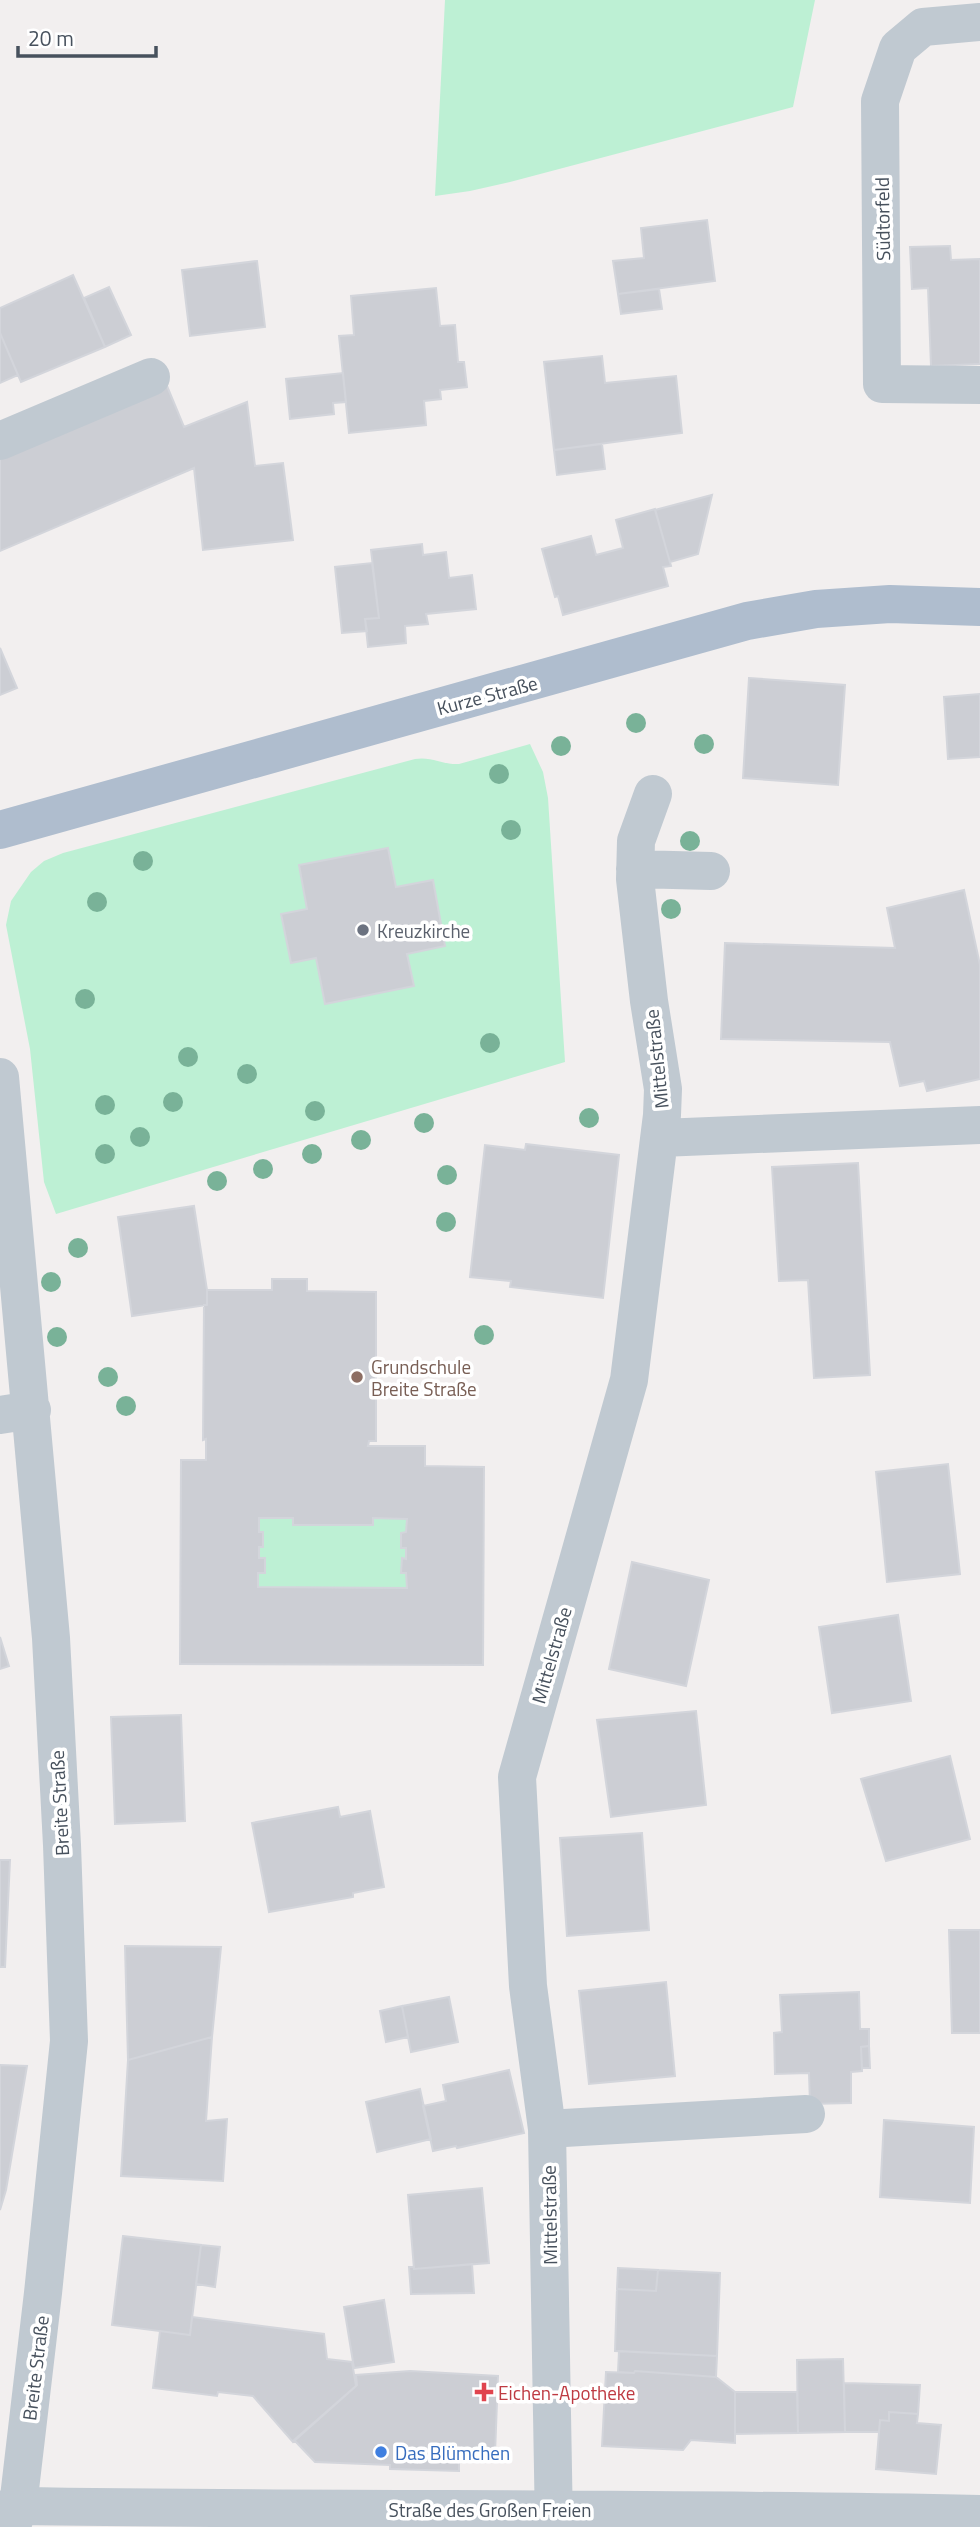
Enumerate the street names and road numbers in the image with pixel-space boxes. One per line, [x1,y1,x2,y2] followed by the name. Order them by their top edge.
[867,177,897,261] street label: Südtorfeld
[434,668,540,722] street label: Kurze Straße
[636,1008,676,1110] street label: Mittelstraße
[523,1603,579,1707] street label: Mittelstraße
[42,1749,76,1857] street label: Breite Straße
[534,2165,564,2265] street label: Mittelstraße
[14,2314,56,2422] street label: Breite Straße
[389,2495,591,2524] street label: Straße des Großen Freien

